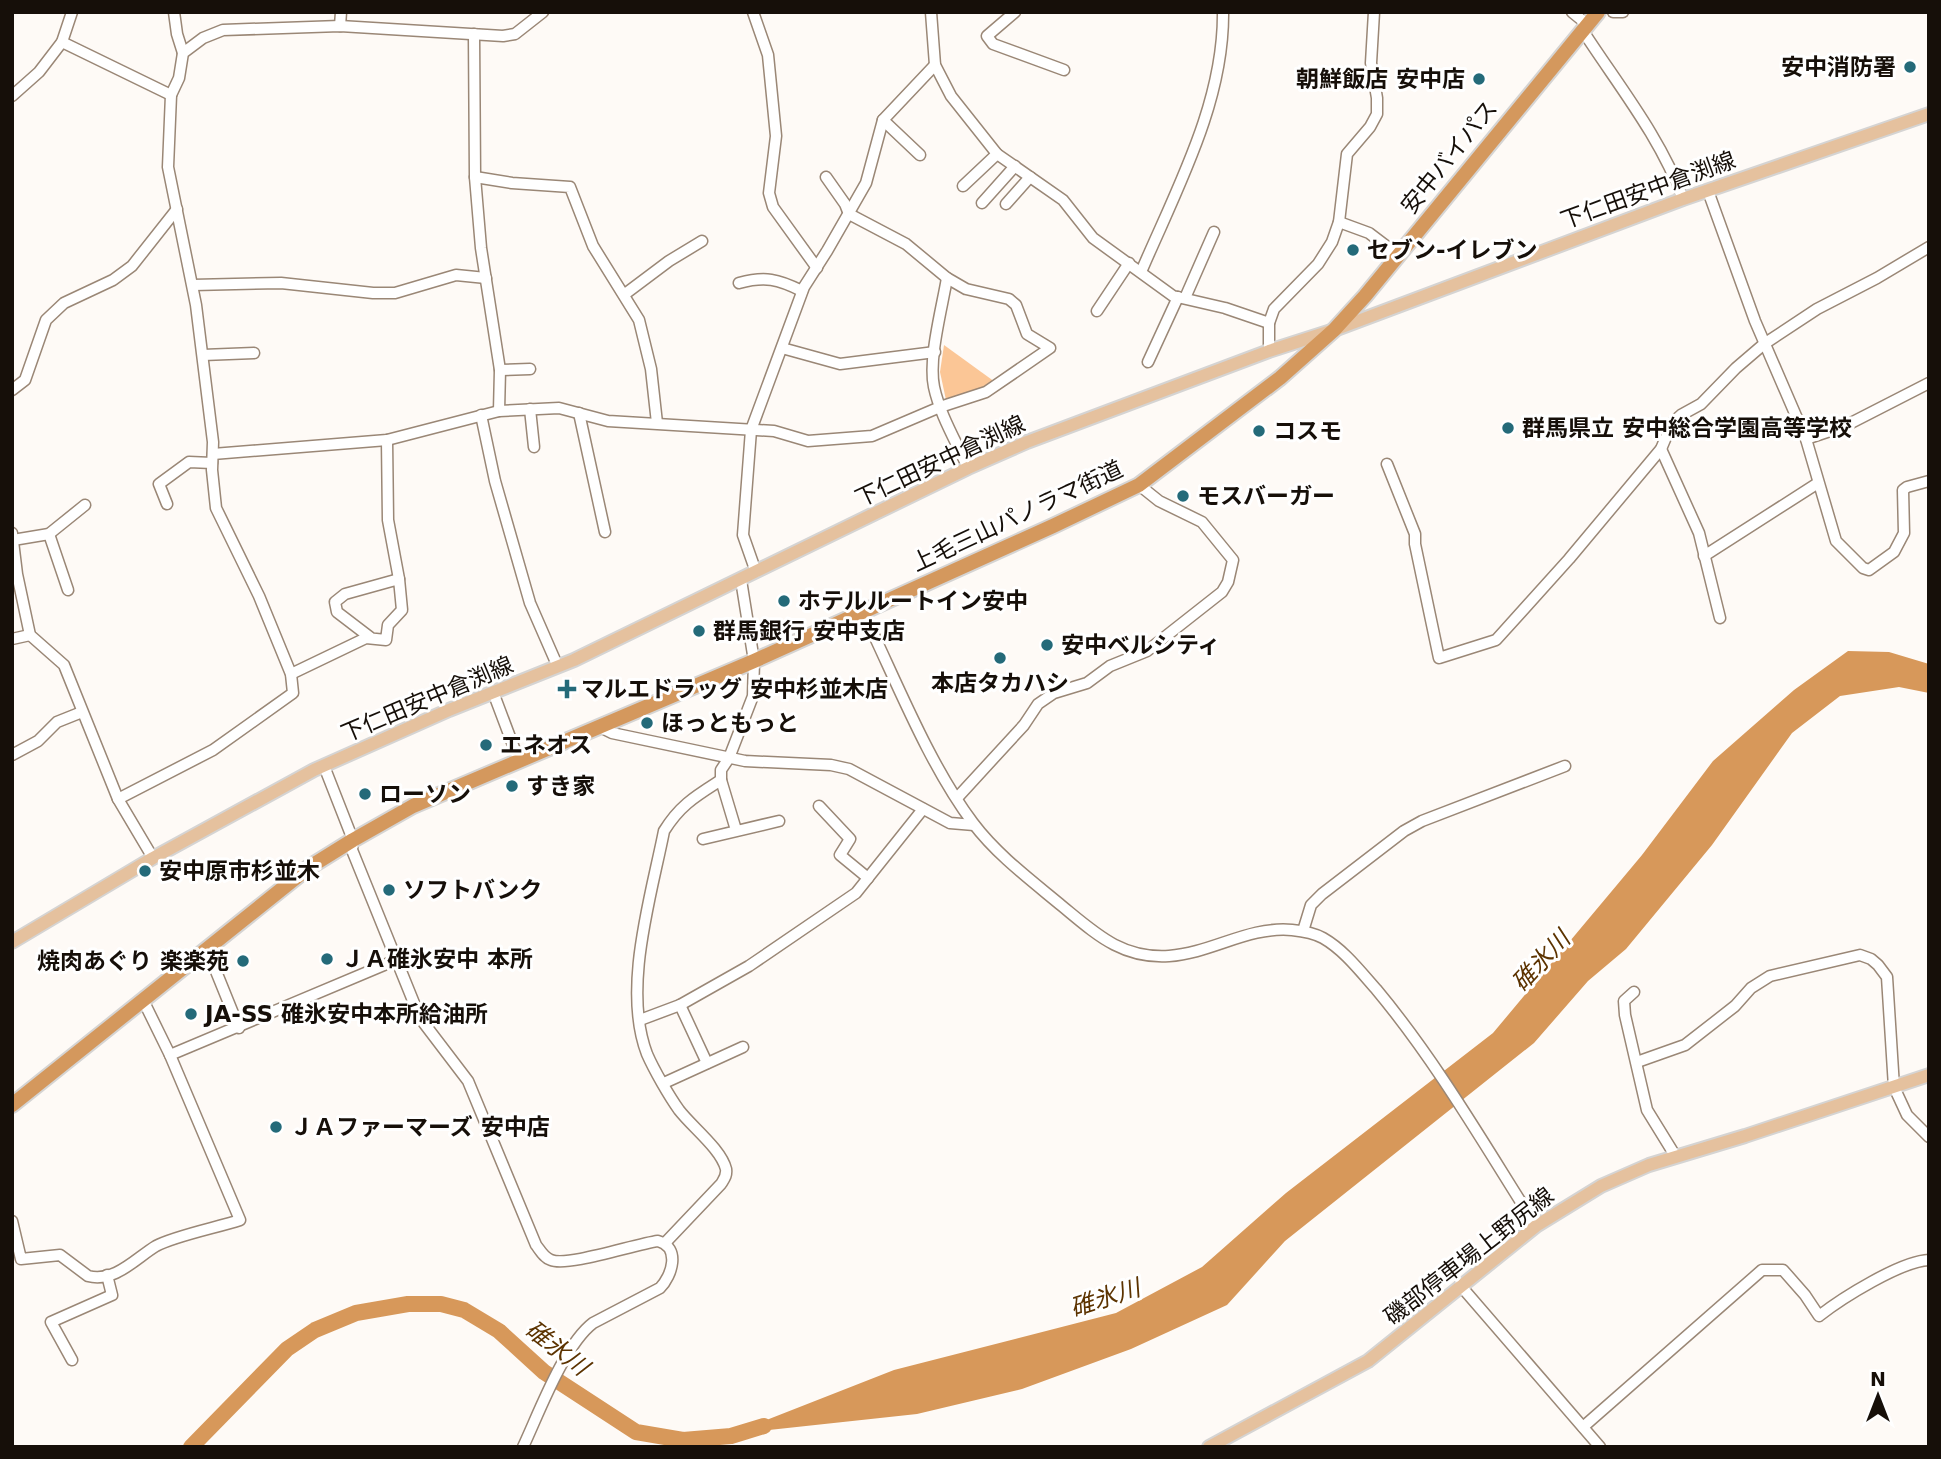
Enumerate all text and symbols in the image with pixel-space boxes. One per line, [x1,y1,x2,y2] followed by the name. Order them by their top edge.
[1781,54,1896,80] place label: 安中消防署
[1902,59,1918,75] marker: 安中消防署
[1296,66,1465,92] place label: 朝鮮飯店 安中店
[1471,71,1487,87] marker: 朝鮮飯店 安中店
[1396,95,1502,219] street label: 安中バイパス
[1557,146,1739,234] street label: 下仁田安中倉渕線
[1367,237,1538,263] place label: セブン-イレブン
[1345,242,1361,258] marker: セブン-イレブン
[851,410,1029,512] street label: 下仁田安中倉渕線
[1522,415,1852,441] place label: 群馬県立 安中総合学園高等学校
[1273,418,1342,444] place label: コスモ
[1500,420,1516,436] marker: 群馬県立 安中総合学園高等学校
[1251,423,1267,439] marker: コスモ
[907,456,1127,576] street label: 上毛三山パノラマ街道
[1197,483,1335,509] place label: モスバーガー
[1175,488,1191,504] marker: モスバーガー
[798,588,1028,614] place label: ホテルルートイン安中
[776,593,792,609] marker: ホテルルートイン安中
[713,618,905,644] place label: 群馬銀行 安中支店
[691,623,707,639] marker: 群馬銀行 安中支店
[1061,632,1221,658] place label: 安中ベルシティ
[1039,637,1055,653] marker: 安中ベルシティ
[992,650,1008,666] marker: 本店タカハシ
[337,651,517,747] street label: 下仁田安中倉渕線
[931,670,1069,696] place label: 本店タカハシ
[581,676,888,702] place label: マルエドラッグ 安中杉並木店
[559,681,575,697] marker: マルエドラッグ 安中杉並木店
[661,710,799,736] place label: ほっともっと
[639,715,655,731] marker: ほっともっと
[500,732,592,758] place label: エネオス
[478,737,494,753] marker: エネオス
[526,773,595,799] place label: すき家
[504,778,520,794] marker: すき家
[379,781,471,807] place label: ローソン
[357,786,373,802] marker: ローソン
[159,858,320,884] place label: 安中原市杉並木
[137,863,153,879] marker: 安中原市杉並木
[403,877,542,903] place label: ソフトバンク
[381,882,397,898] marker: ソフトバンク
[1506,923,1578,997] water label: 碓氷川
[341,946,533,972] place label: ＪＡ碓氷安中 本所
[37,948,229,974] place label: 焼肉あぐり 楽楽苑
[319,951,335,967] marker: ＪＡ碓氷安中 本所
[235,953,251,969] marker: 焼肉あぐり 楽楽苑
[203,1001,488,1027] place label: JA-SS 碓氷安中本所給油所
[183,1006,199,1022] marker: JA-SS 碓氷安中本所給油所
[290,1114,550,1140] place label: ＪＡファーマーズ 安中店
[268,1119,284,1135] marker: ＪＡファーマーズ 安中店
[1379,1182,1559,1330] street label: 磯部停車場上野尻線
[1066,1273,1146,1322] water label: 碓氷川
[520,1315,596,1383] water label: 碓氷川
[1843,1361,1913,1431] north arrow
[1870,1368,1886,1390] text: N

